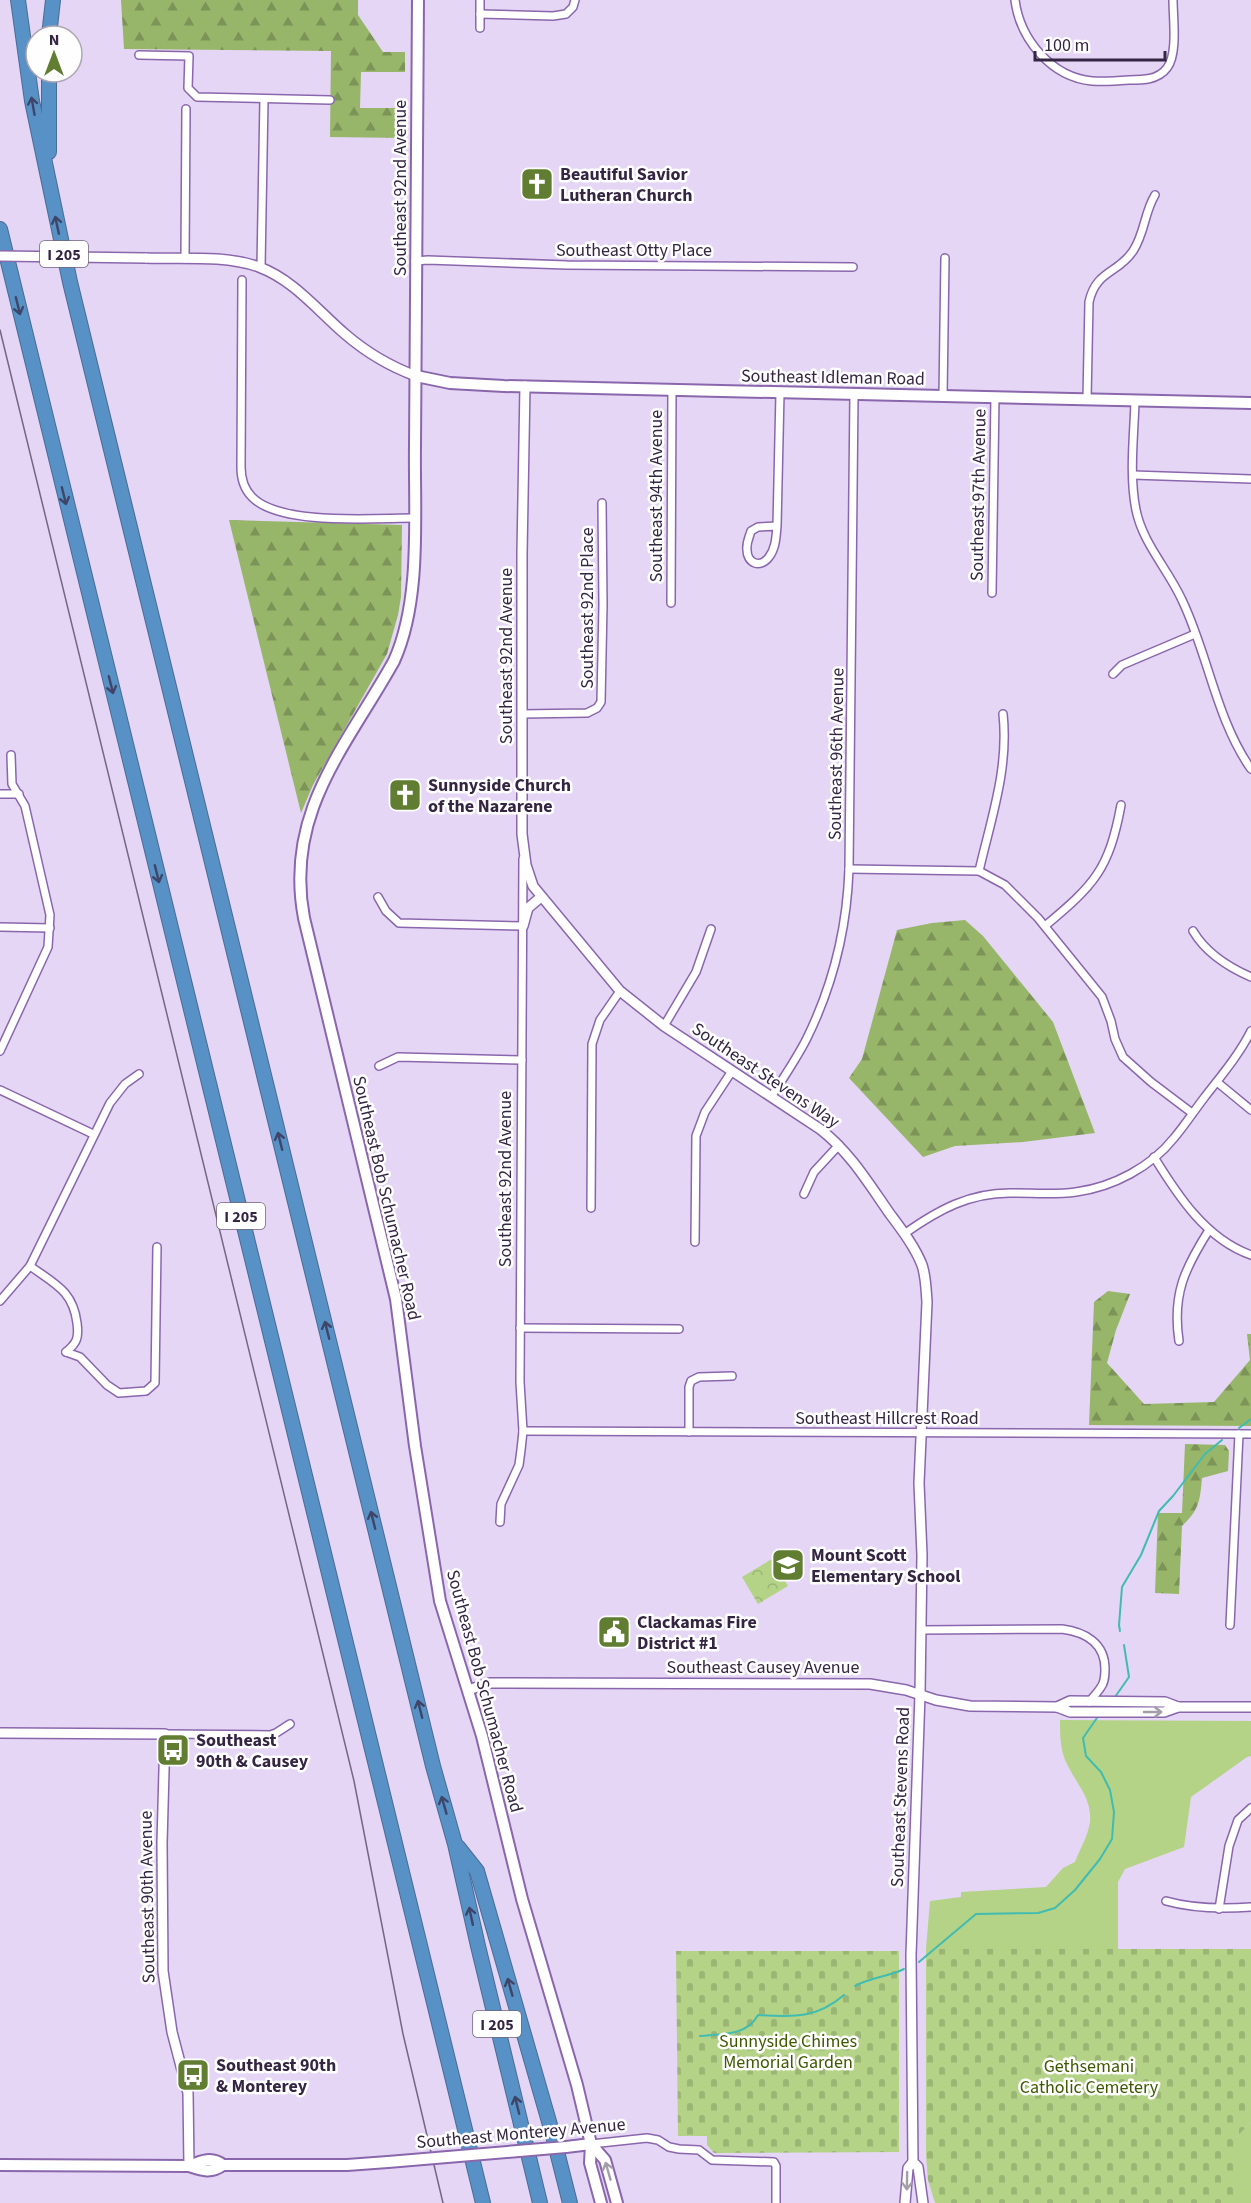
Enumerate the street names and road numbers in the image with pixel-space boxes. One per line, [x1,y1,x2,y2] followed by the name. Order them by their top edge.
[388,100,413,276] street label: Southeast 92nd Avenue
[556,238,712,263] street label: Southeast Otty Place
[40,241,88,267] road number: I 205
[741,363,925,392] street label: Southeast Idleman Road
[964,408,993,581] street label: Southeast 97th Avenue
[644,410,669,582] street label: Southeast 94th Avenue
[575,527,600,689] street label: Southeast 92nd Place
[494,568,519,744] street label: Southeast 92nd Avenue
[822,667,851,840] street label: Southeast 96th Avenue
[687,1017,845,1135] street label: Southeast Stevens Way
[346,1073,427,1323] street label: Southeast Bob Schumacher Road
[493,1091,518,1267] street label: Southeast 92nd Avenue
[217,1203,265,1229] road number: I 205
[795,1406,979,1431] street label: Southeast Hillcrest Road
[440,1567,529,1815] street label: Southeast Bob Schumacher Road
[667,1655,859,1680] street label: Southeast Causey Avenue
[885,1706,916,1888] street label: Southeast Stevens Road
[133,1810,162,1983] street label: Southeast 90th Avenue
[473,2011,521,2037] road number: I 205
[416,2112,627,2155] street label: Southeast Monterey Avenue

